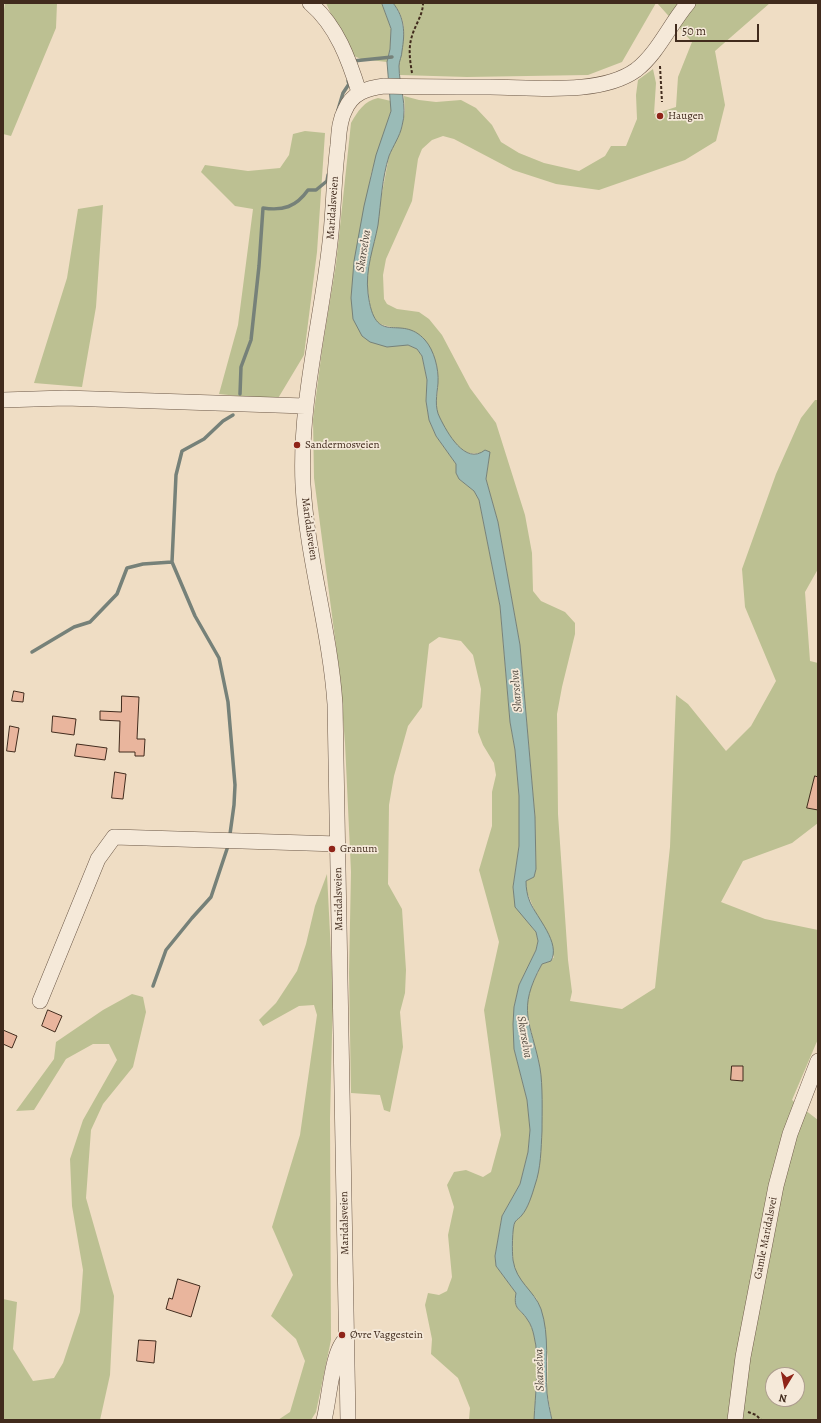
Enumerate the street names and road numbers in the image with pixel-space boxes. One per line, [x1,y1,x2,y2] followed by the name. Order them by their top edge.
[324,176,342,240] street label: Maridalsveien
[298,497,320,561] street label: Maridalsveien
[332,867,346,931] street label: Maridalsveien
[338,1191,352,1255] street label: Maridalsveien
[752,1196,780,1280] street label: Gamle Maridalsvei

